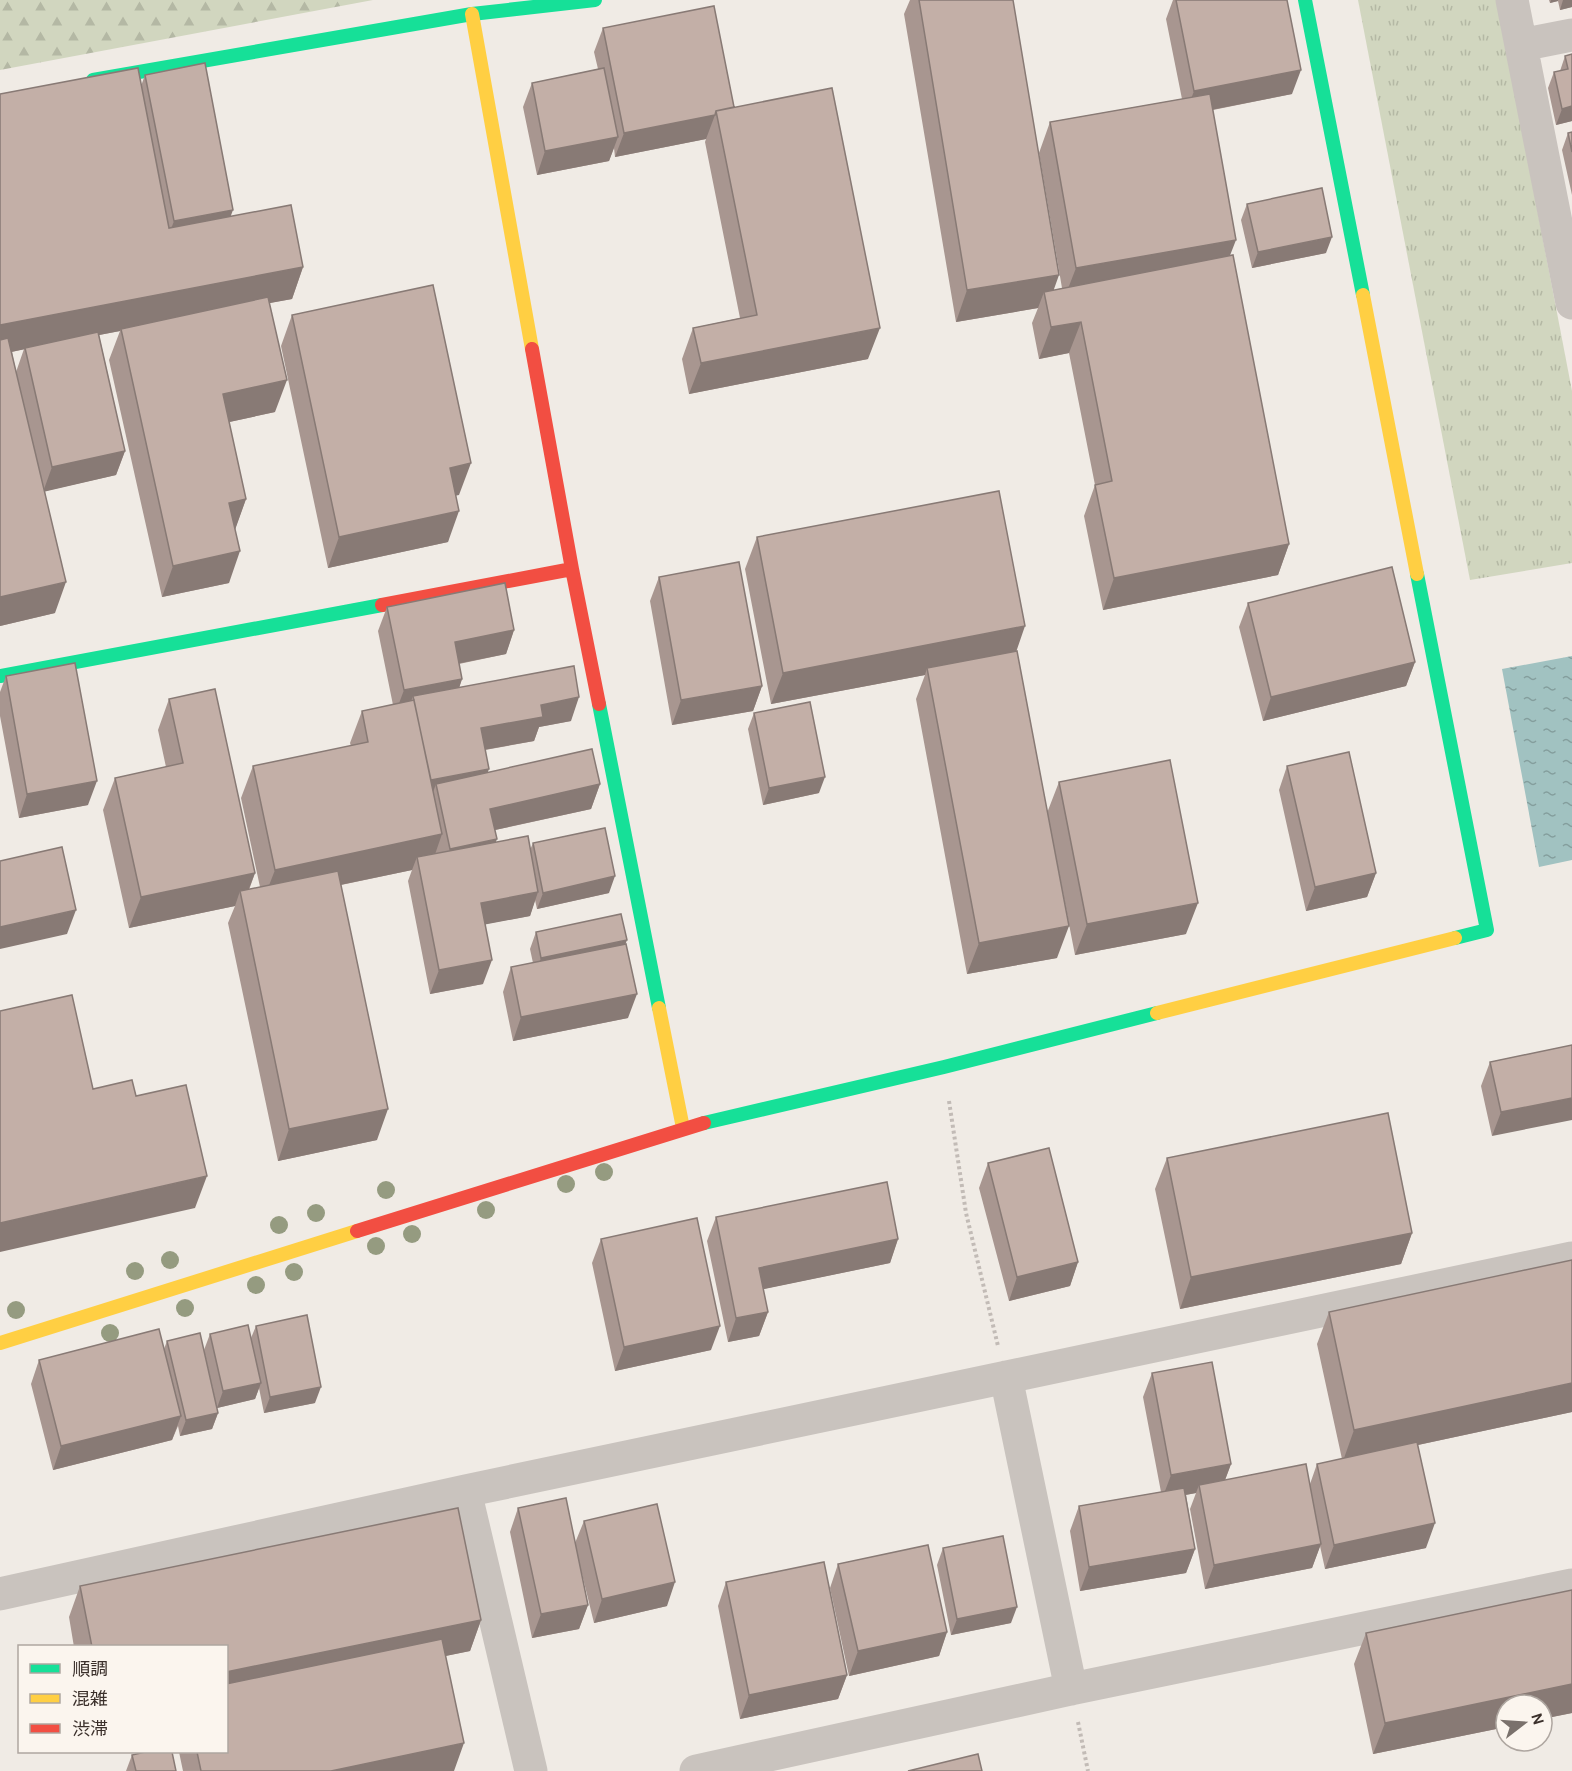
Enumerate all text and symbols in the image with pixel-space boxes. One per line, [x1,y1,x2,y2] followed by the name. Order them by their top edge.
[18,1645,228,1753] legend
[72,1658,108,1680] text: 順調
[72,1688,108,1710] text: 混雑
[1494,1693,1554,1753] north arrow
[1527,1710,1549,1727] text: N
[72,1718,108,1740] text: 渋滞

